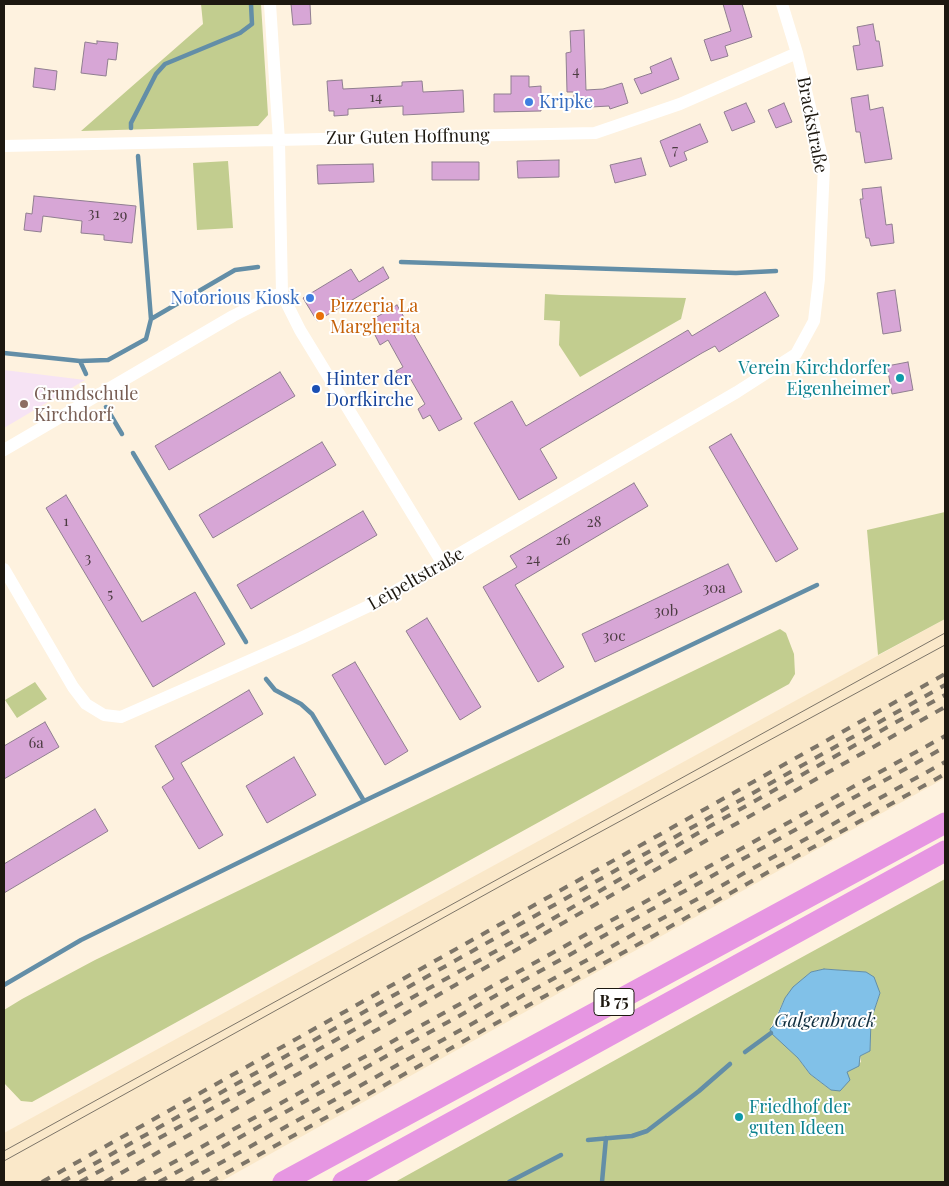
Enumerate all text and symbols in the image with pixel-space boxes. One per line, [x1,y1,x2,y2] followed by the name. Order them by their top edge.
[572,62,580,80] house number: 4
[792,75,832,175] street label: Brackstraße
[370,88,382,106] house number: 14
[539,91,593,113] place label: Kripke
[523,96,535,108] marker: Kripke
[326,125,490,149] street label: Zur Guten Hoffnung
[672,141,678,159] house number: 7
[88,204,100,222] house number: 31
[113,206,127,224] house number: 29
[171,287,300,309] place label: Notorious Kiosk
[304,292,316,304] marker: Notorious Kiosk
[330,295,420,338] place label: Pizzeria La Margherita
[314,310,326,322] marker: Pizzeria La Margherita
[738,357,890,399] place label: Verein Kirchdorfer Eigenheimer
[326,368,414,410] place label: Hinter der Dorfkirche
[894,372,906,384] marker: Verein Kirchdorfer Eigenheimer
[34,383,138,426] place label: Grundschule Kirchdorf
[310,383,322,395] marker: Hinter der Dorfkirche
[18,398,30,410] marker: Grundschule Kirchdorf
[63,512,69,530] house number: 1
[587,513,601,531] house number: 28
[556,531,570,549] house number: 26
[364,543,468,615] street label: Leipeltstraße
[85,549,91,567] house number: 3
[526,550,540,568] house number: 24
[702,579,726,597] house number: 30a
[107,585,113,603] house number: 5
[654,602,678,620] house number: 30b
[602,627,626,645] house number: 30c
[28,734,44,752] house number: 6a
[594,989,634,1016] road number: B 75
[774,1010,876,1032] water label: Galgenbrack
[749,1096,851,1138] place label: Friedhof der guten Ideen
[733,1111,745,1123] marker: Friedhof der guten Ideen

